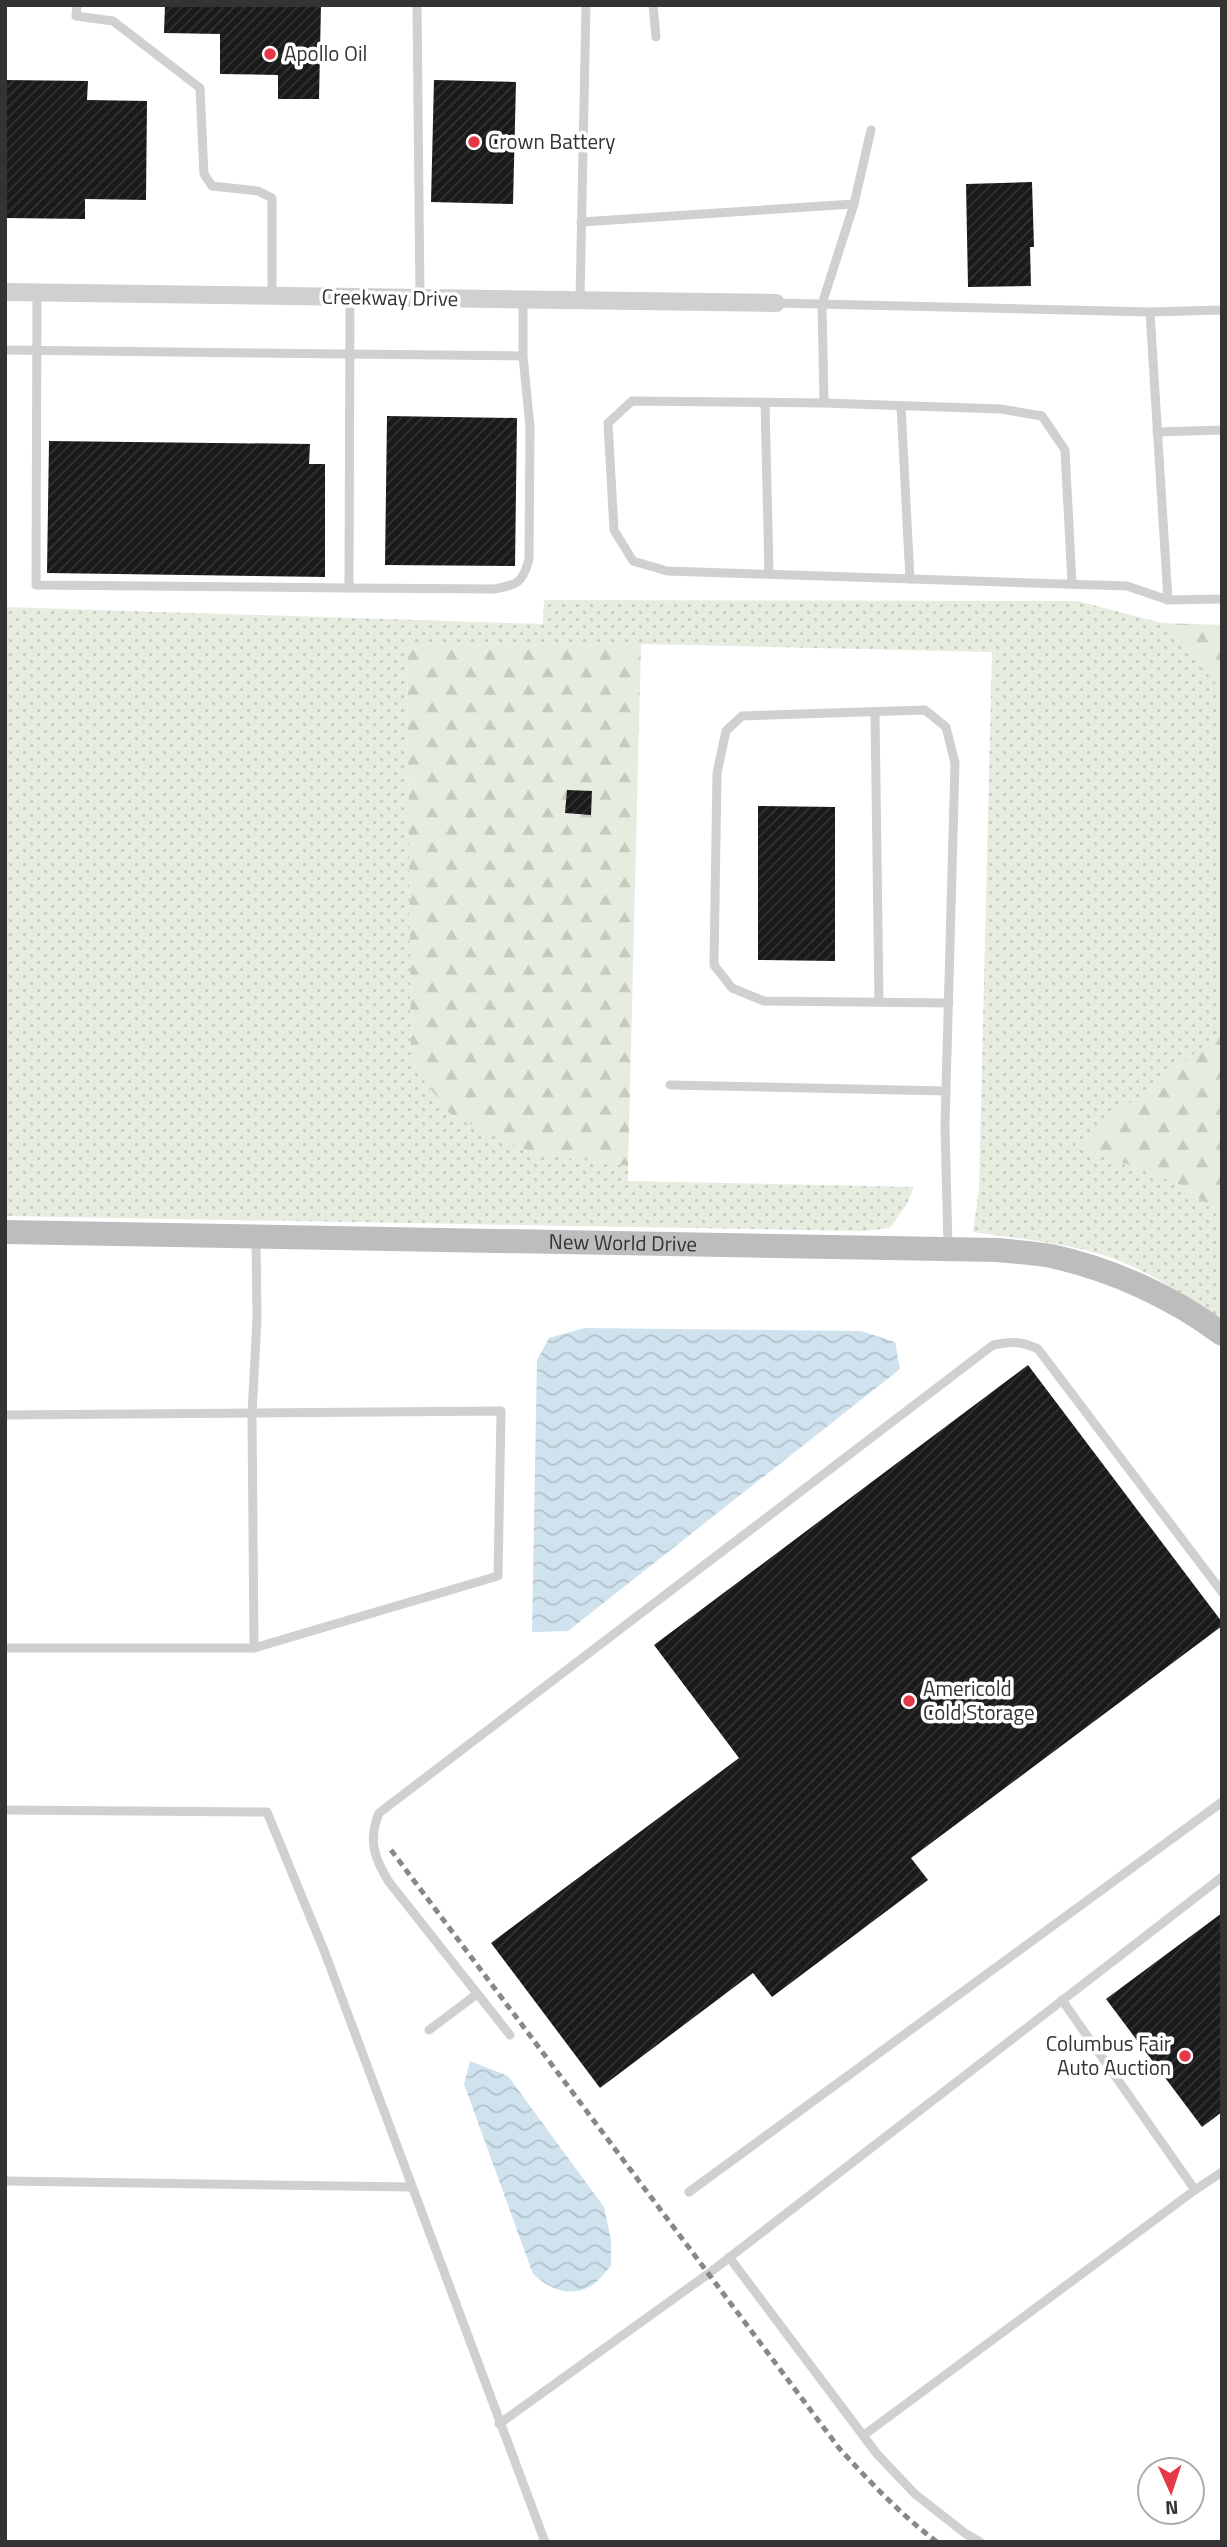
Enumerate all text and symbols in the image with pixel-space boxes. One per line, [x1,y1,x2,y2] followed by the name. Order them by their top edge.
[284,37,367,69] place label: Apollo Oil
[262,46,278,62] marker: Apollo Oil
[488,125,616,157] place label: Crown Battery
[466,134,482,150] marker: Crown Battery
[321,280,459,314] street label: Creekway Drive
[548,1225,697,1260] street label: New World Drive
[923,1672,1035,1728] place label: Americold Cold Storage
[901,1693,917,1709] marker: Americold Cold Storage
[1046,2027,1171,2083] place label: Columbus Fair Auto Auction
[1177,2048,1193,2064] marker: Columbus Fair Auto Auction
[1136,2456,1206,2526] north arrow
[1165,2494,1179,2523] text: N

